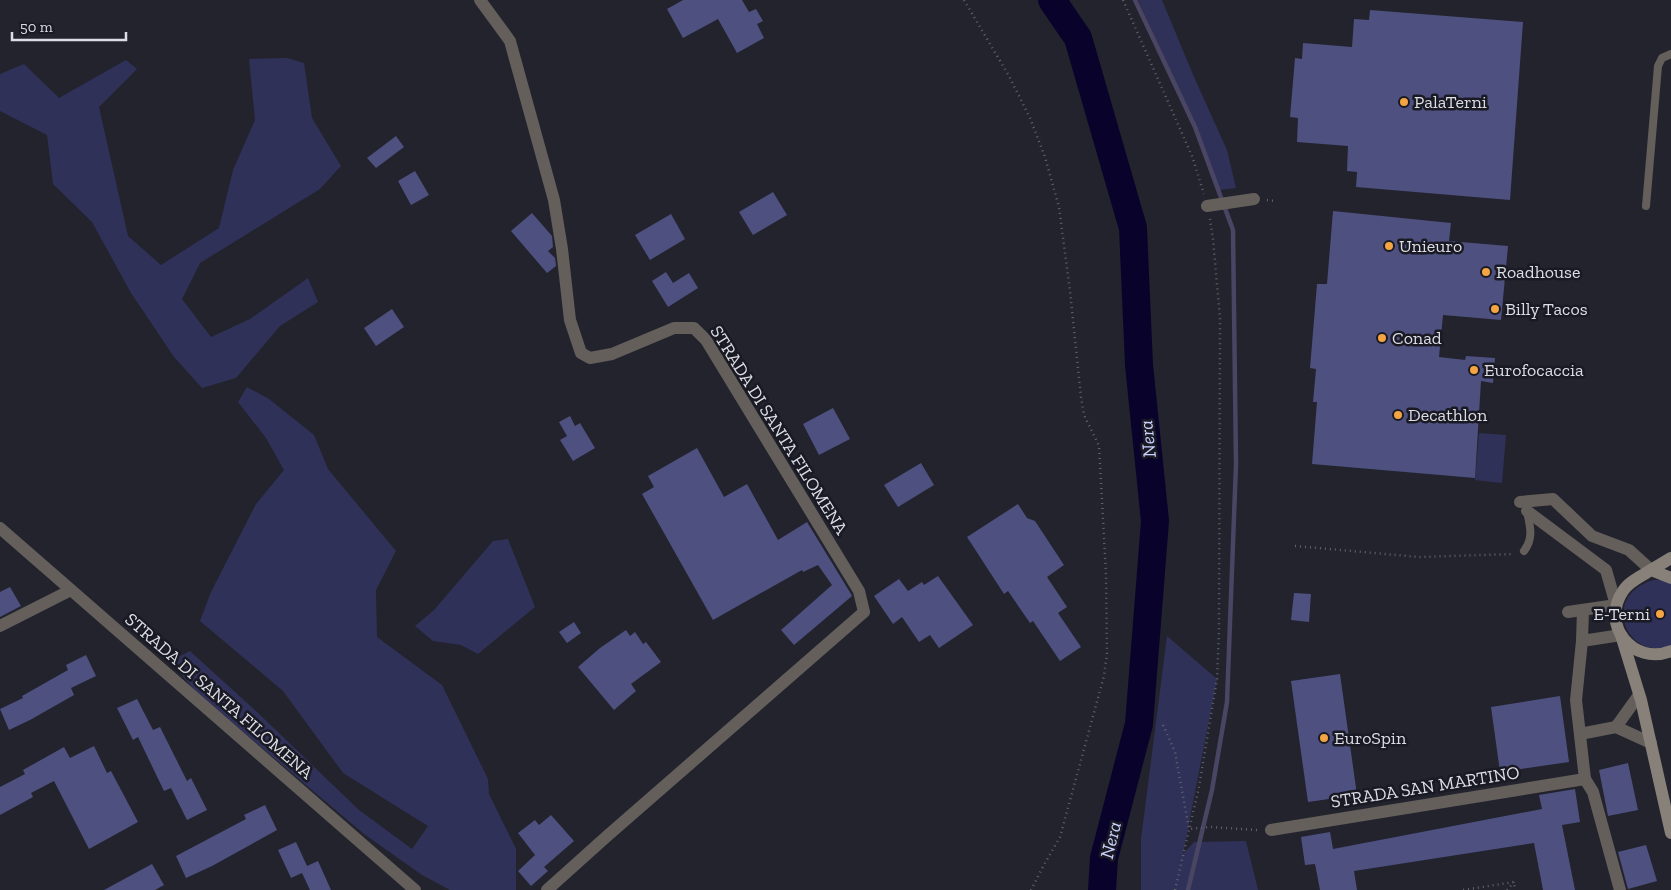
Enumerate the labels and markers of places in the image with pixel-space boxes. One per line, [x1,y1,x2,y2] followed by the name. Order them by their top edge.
[1414,91,1487,113] place label: PalaTerni
[1398,96,1410,108] marker: PalaTerni
[1399,235,1462,257] place label: Unieuro
[1383,240,1395,252] marker: Unieuro
[1496,261,1580,283] place label: Roadhouse
[1480,266,1492,278] marker: Roadhouse
[1505,298,1588,320] place label: Billy Tacos
[1489,303,1501,315] marker: Billy Tacos
[1392,327,1442,349] place label: Conad
[1376,332,1388,344] marker: Conad
[1484,359,1584,381] place label: Eurofocaccia
[1468,364,1480,376] marker: Eurofocaccia
[1408,404,1488,426] place label: Decathlon
[1392,409,1404,421] marker: Decathlon
[1593,603,1650,625] place label: E-Terni
[1654,608,1666,620] marker: E-Terni
[1334,727,1407,749] place label: EuroSpin
[1318,732,1330,744] marker: EuroSpin

